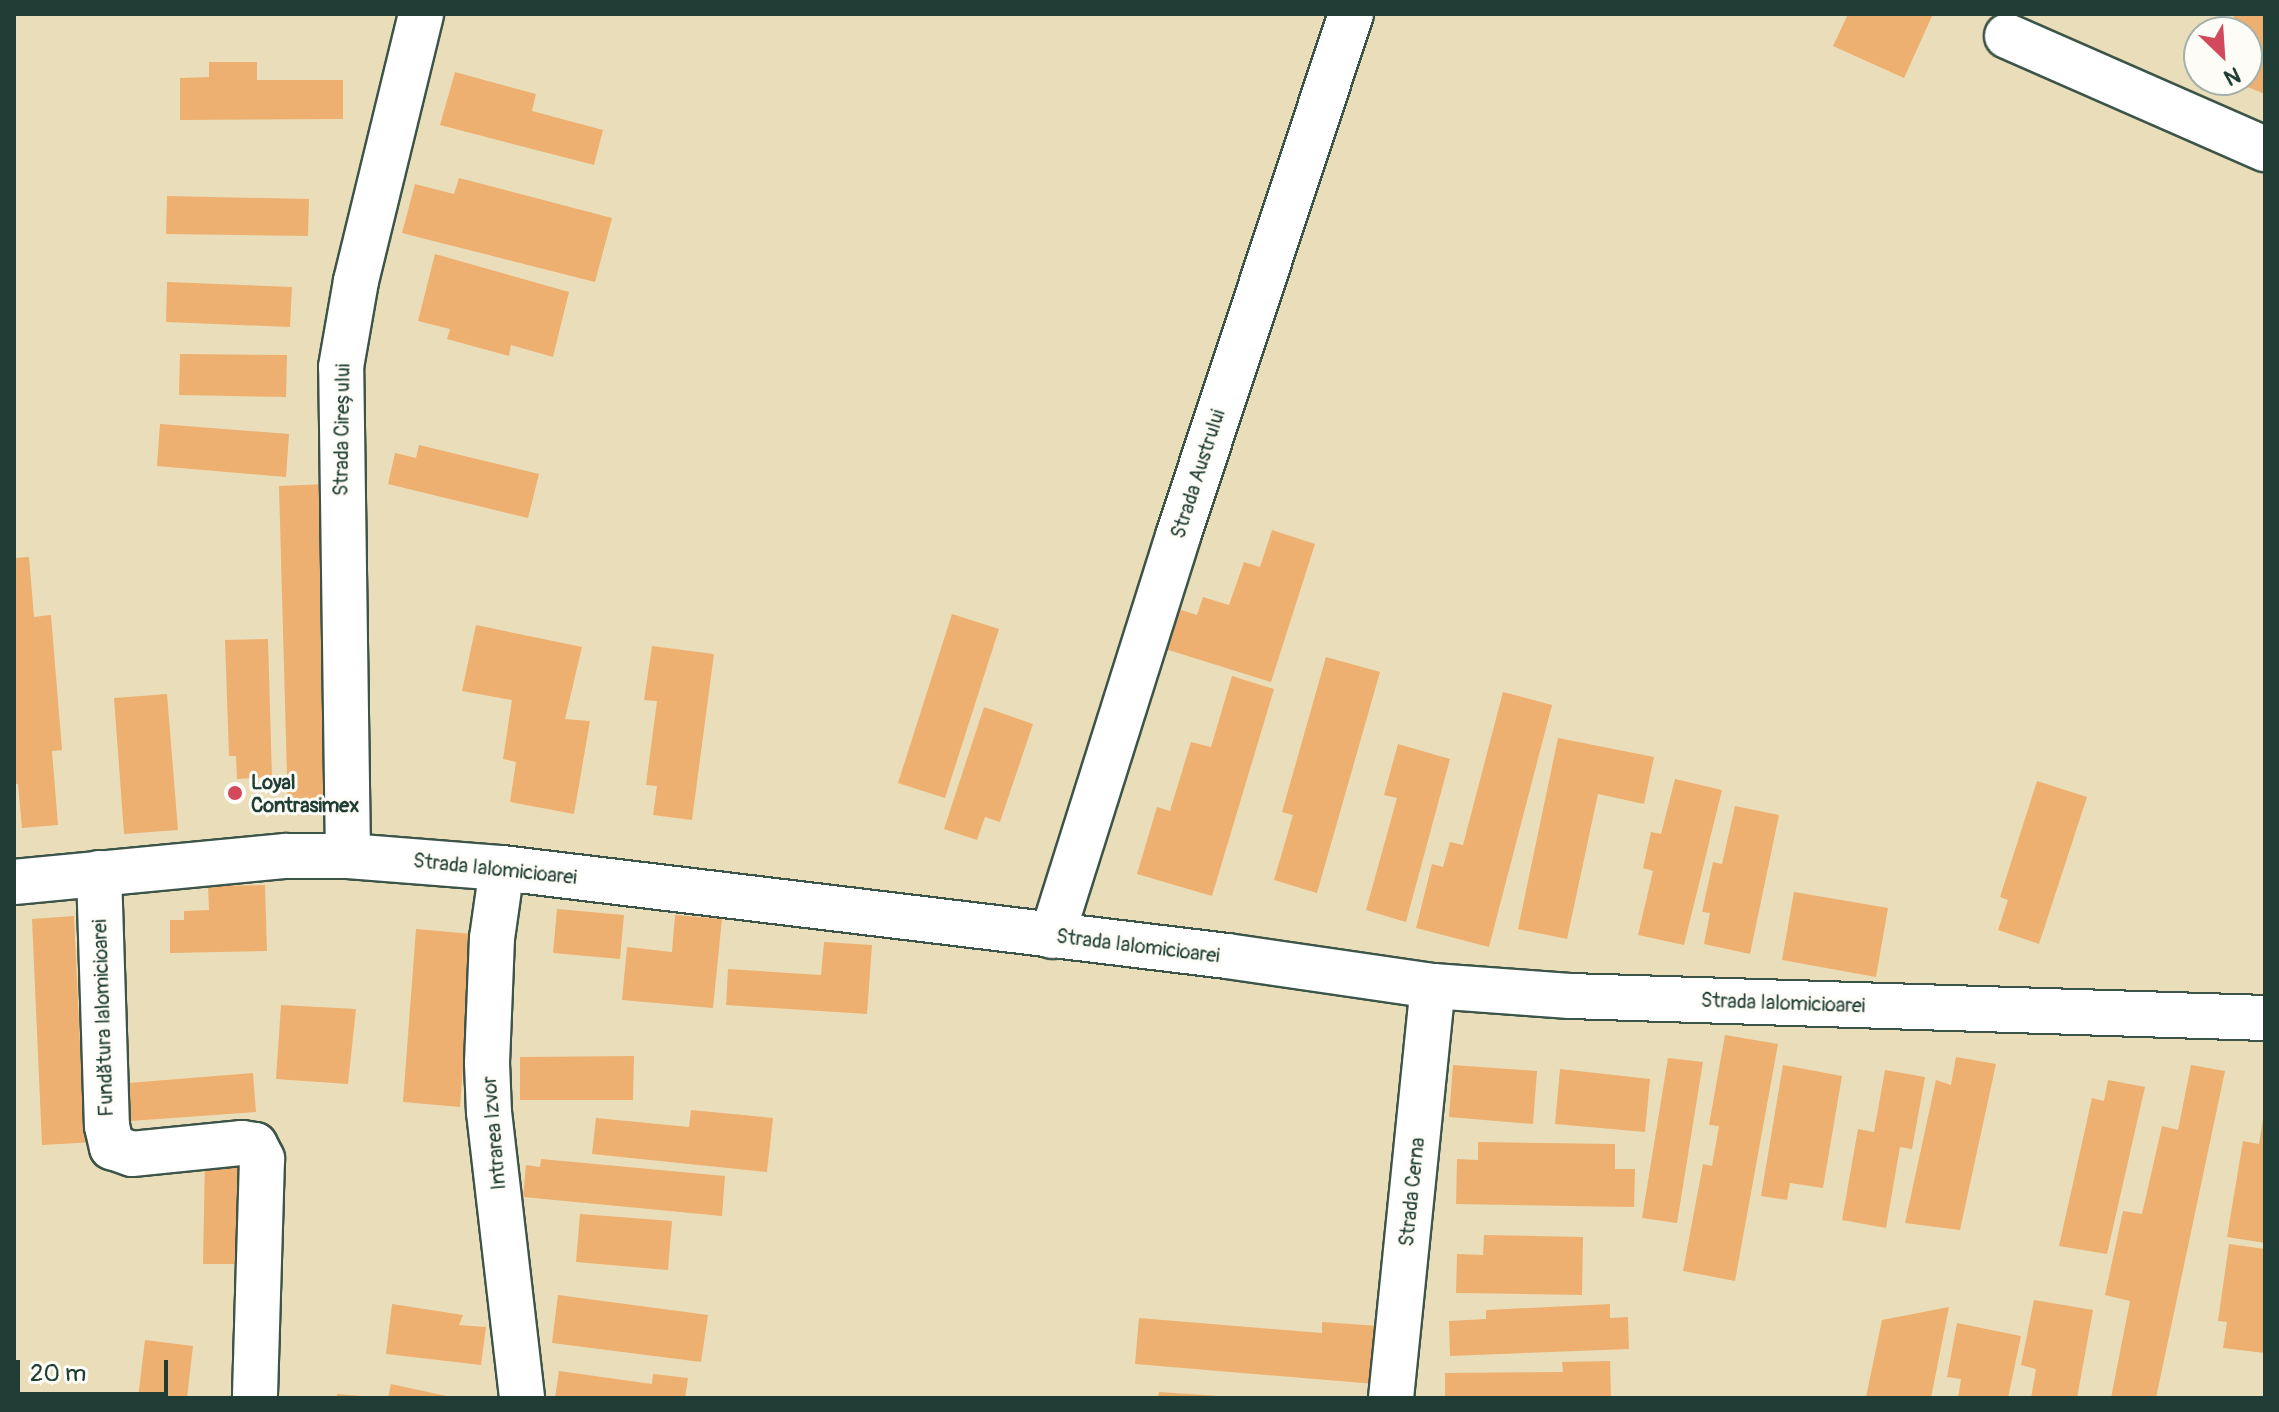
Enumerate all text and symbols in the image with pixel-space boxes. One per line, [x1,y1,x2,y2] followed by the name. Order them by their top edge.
[2183,16,2263,96] north arrow
[2220,60,2245,92] text: N
[329,364,355,496] street label: Strada Cireșului
[1166,406,1230,542] street label: Strada Austrului
[251,770,359,817] place label: Loyal Contrasimex
[226,784,244,802] marker: Loyal Contrasimex
[412,848,578,890] street label: Strada Ialomicioarei
[88,919,118,1117] street label: Fundătura Ialomicioarei
[1055,924,1221,968] street label: Strada Ialomicioarei
[1700,988,1866,1018] street label: Strada Ialomicioarei
[477,1075,511,1191] street label: Intrarea Izvor
[1394,1136,1430,1248] street label: Strada Cerna
[20,1344,172,1394] scale bar
[30,1359,86,1388] text: 20 m

